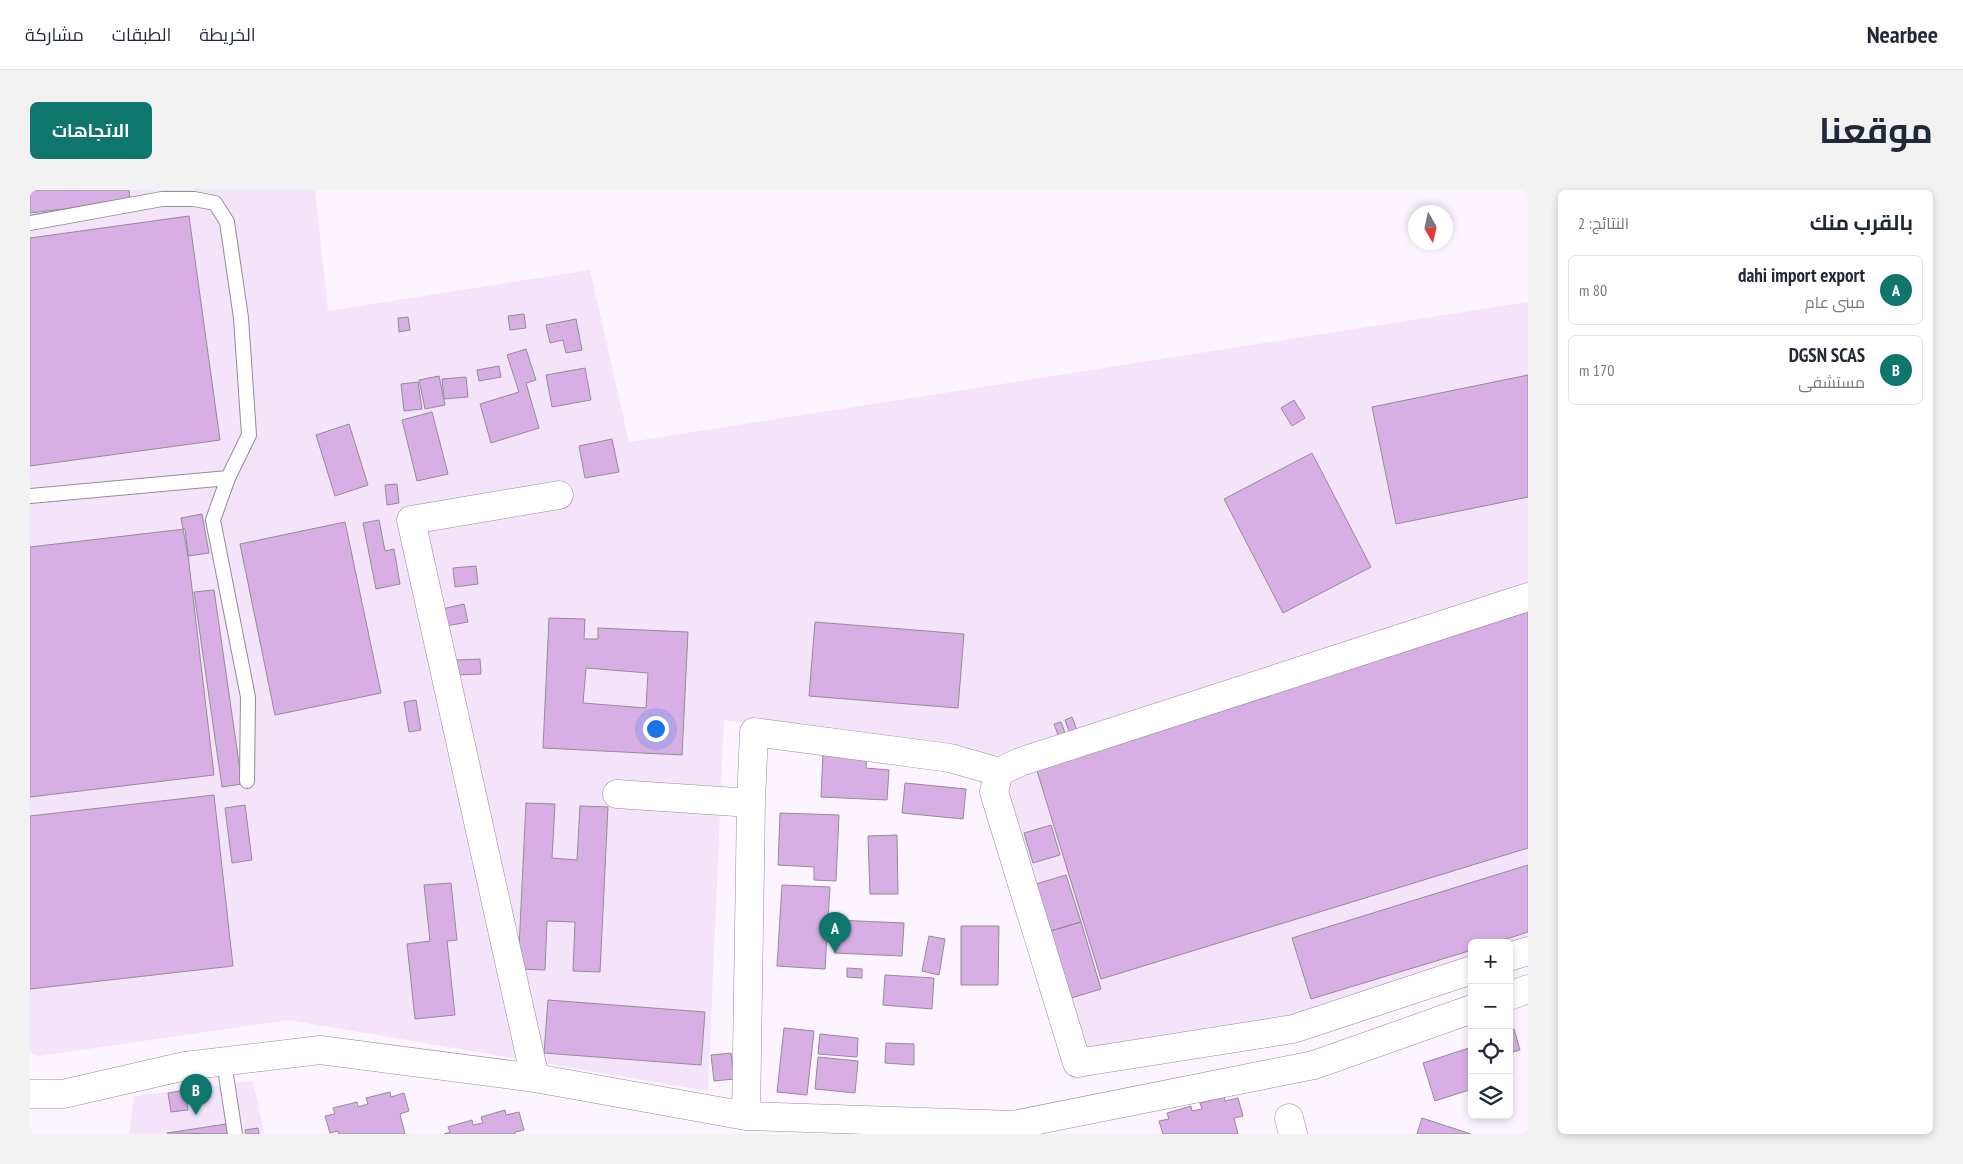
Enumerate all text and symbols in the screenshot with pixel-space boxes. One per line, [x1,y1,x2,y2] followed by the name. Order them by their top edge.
[1867,19,1938,50] text: Nearbee
[25,23,84,46] text: مشاركة
[112,23,171,46] text: الطبقات
[199,23,256,46] text: الخريطة
[30,102,152,159] button: الاتجاهات
[1819,107,1933,153] text: موقعنا
[1408,205,1453,250] north arrow
[1810,209,1913,236] text: بالقرب منك
[1578,213,1629,233] text: النتائج: 2
[1738,263,1865,287] text: dahi import export
[1579,280,1607,300] text: 80 m
[1892,280,1900,300] text: A
[1805,292,1865,312] text: مبنى عام
[1789,343,1865,367] text: DGSN SCAS
[1579,360,1614,380] text: 170 m
[1892,360,1900,380] text: B
[1798,372,1865,392] text: مستشفى
[643,716,669,742] your location
[819,912,851,953] pin: A
[1468,939,1513,1119] map controls
[1468,939,1513,984] button: +
[1468,984,1513,1029] button: −
[1468,1029,1513,1074] button: locate
[180,1074,212,1115] pin: B
[1468,1074,1513,1119] button: layers

